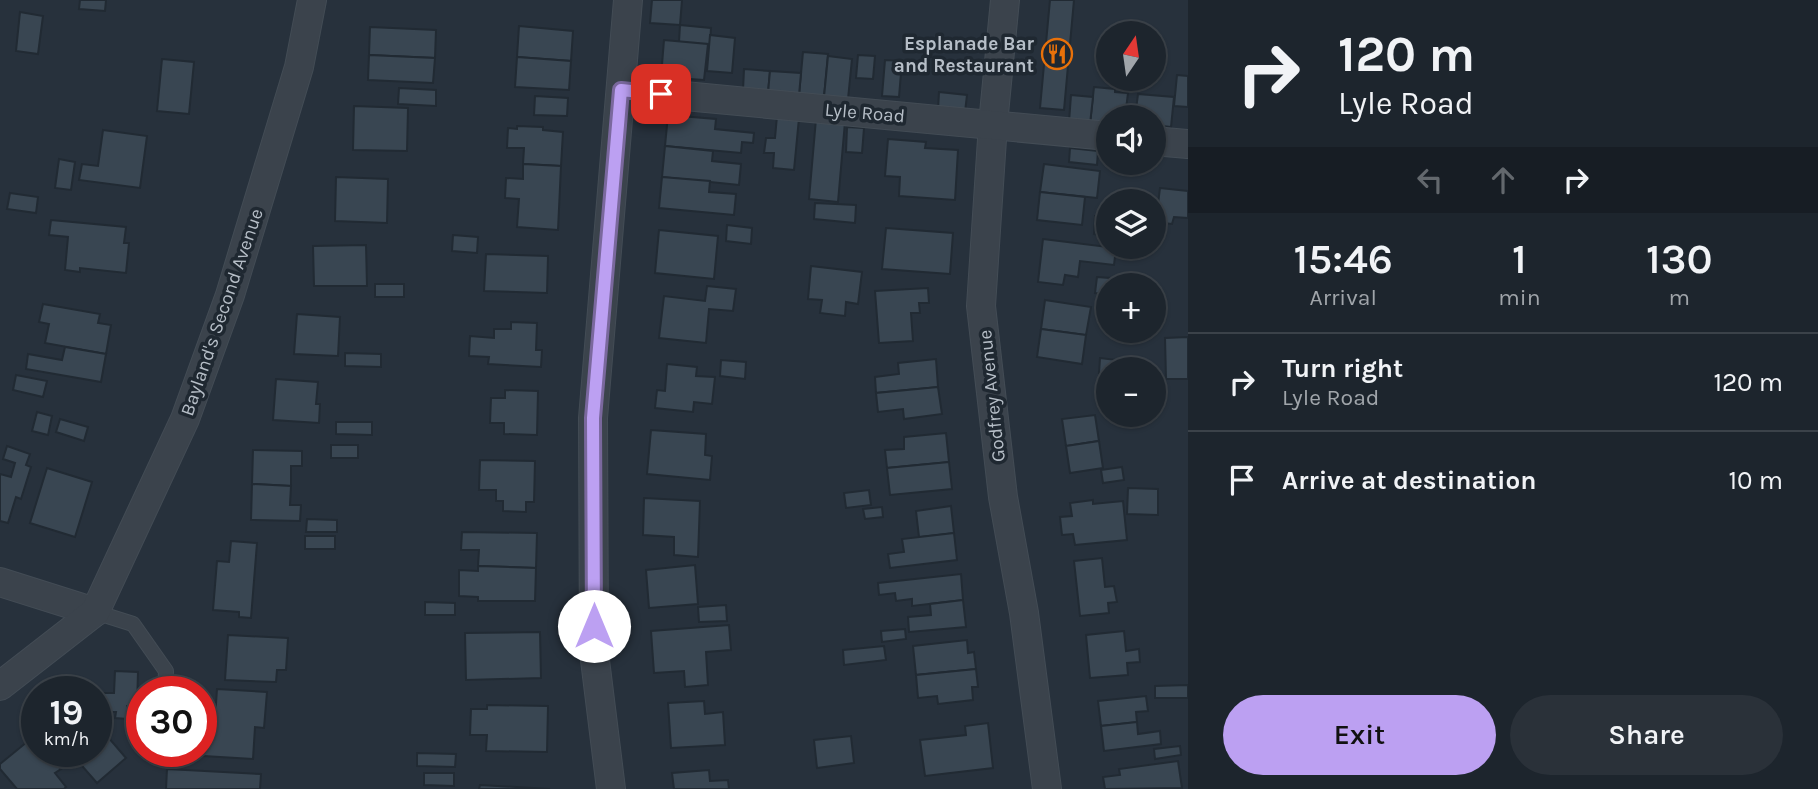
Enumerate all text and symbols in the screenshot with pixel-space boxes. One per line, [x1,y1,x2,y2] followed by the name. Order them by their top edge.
[1096,21,1166,91] north arrow
[1096,21,1166,427] map controls
[1338,26,1475,83] text: 120 m
[1223,28,1314,119] icon: right
[894,33,1035,77] place label: Esplanade Bar and Restaurant
[1040,37,1074,71] restaurant icon: Esplanade Bar and Restaurant
[631,64,691,124] pin
[642,75,680,113] icon: arrive
[1338,85,1474,122] text: Lyle Road
[824,99,906,127] street label: Lyle Road
[1096,105,1166,175] button: sound
[1411,161,1449,199] icon: left
[1484,161,1522,199] icon: ahead
[1557,161,1595,199] icon: right
[1096,189,1166,259] button: layers
[176,206,268,419] street label: Bayland's Second Avenue
[1293,234,1393,284] text: 15:46
[1512,234,1527,284] text: 1
[1646,234,1713,284] text: 130
[1096,273,1166,343] button: +
[1309,284,1377,311] text: Arrival
[1498,284,1541,311] text: min
[1669,284,1690,311] text: m
[974,329,1010,463] street label: Godfrey Avenue
[1282,353,1403,384] text: Turn right
[1096,357,1166,427] button: −
[1223,363,1261,401] icon: right
[1713,367,1783,398] text: 120 m
[1282,384,1379,411] text: Lyle Road
[1223,461,1261,499] icon: arrive
[1282,465,1536,496] text: Arrive at destination
[1728,465,1783,496] text: 10 m
[557,589,631,663] position arrow
[126,676,217,767] speed limit sign: 30
[50,692,83,733] text: 19
[1223,695,1496,775] button: Exit
[1510,695,1783,775] button: Share
[44,728,89,750] text: km/h

